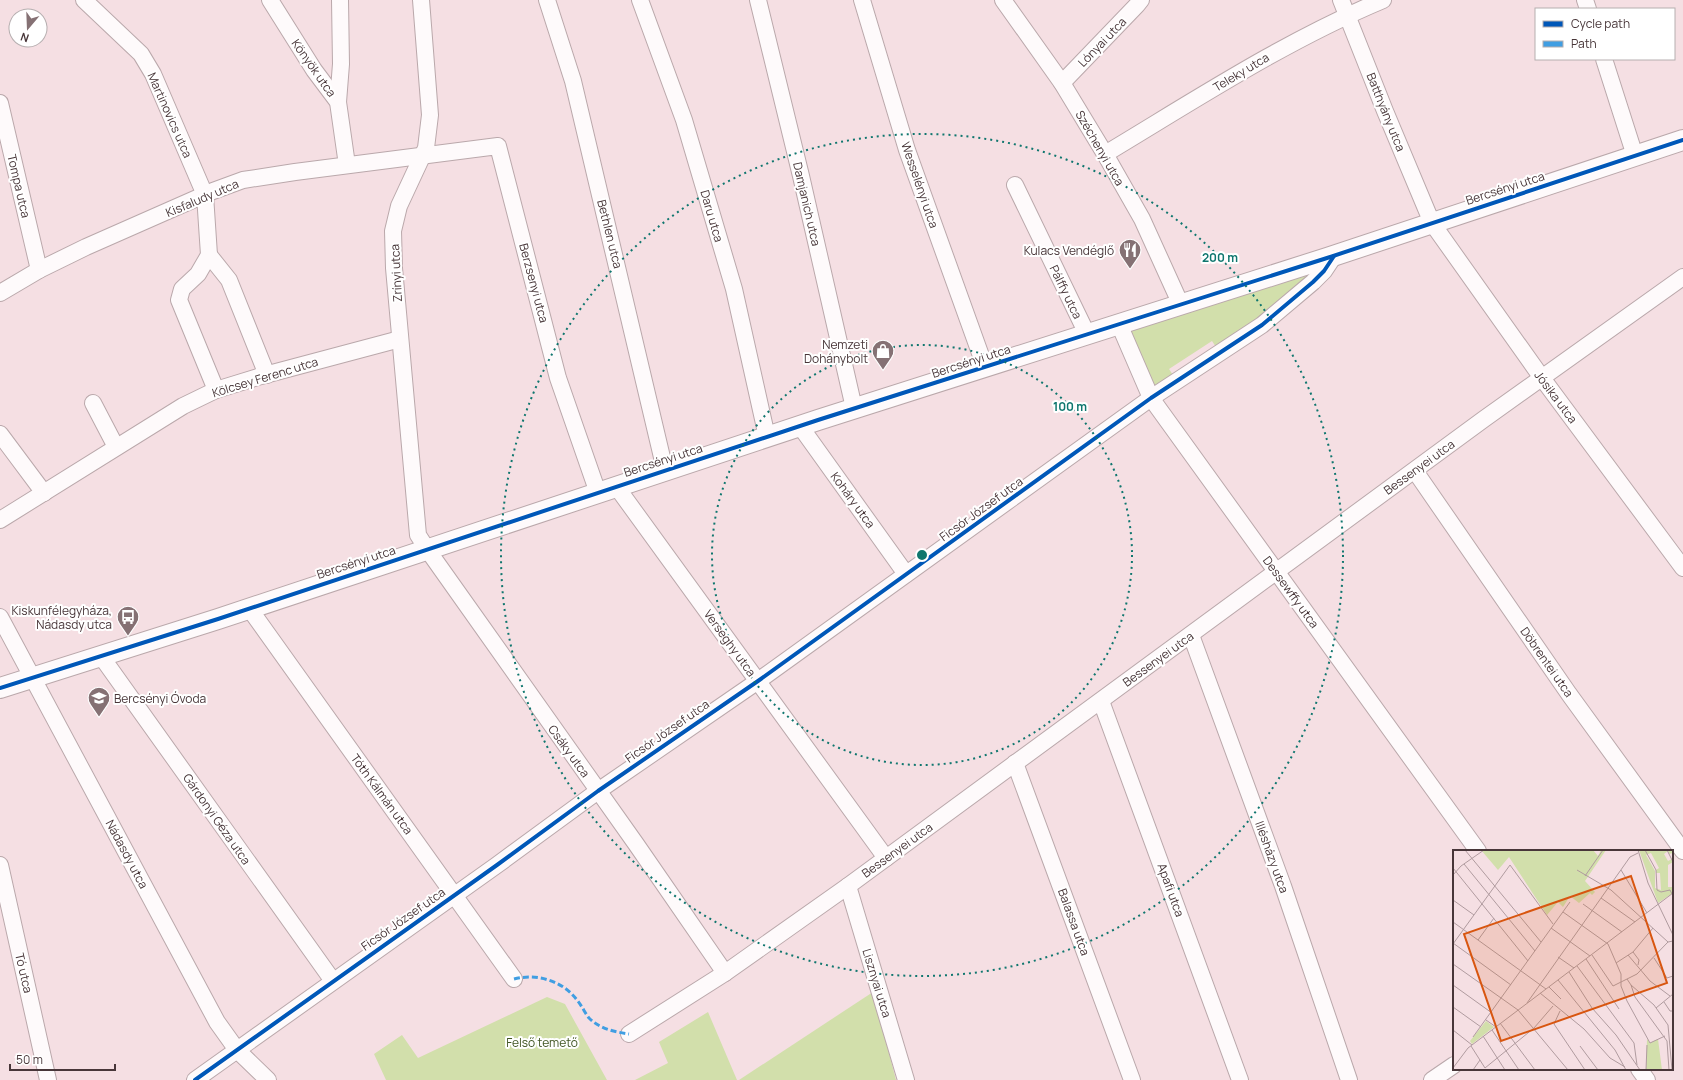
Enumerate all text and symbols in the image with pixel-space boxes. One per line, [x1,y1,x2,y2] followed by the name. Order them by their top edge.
[8,8,48,48] north arrow
[1535,8,1675,60] legend
[1074,13,1130,71] street label: Lónyai utca
[1571,15,1630,32] text: Cycle path
[18,30,31,46] text: N
[1571,35,1597,52] text: Path
[288,36,340,100] street label: Könyök utca
[1210,49,1272,95] street label: Teleky utca
[144,70,196,160] street label: Martinovics utca
[1362,70,1410,154] street label: Batthyány utca
[1072,107,1128,189] street label: Széchenyi utca
[897,140,943,230] street label: Wesselényi utca
[3,153,35,219] street label: Tompa utca
[789,160,825,248] street label: Damjanich utca
[1463,167,1547,209] street label: Bercsényi utca
[163,175,241,221] street label: Kisfaludy utca
[696,188,728,244] street label: Daru utca
[593,198,627,270] street label: Bethlen utca
[1117,237,1143,270] restaurant icon: Kulacs Vendéglő
[515,241,553,325] street label: Berzsenyi utca
[1024,242,1114,259] place label: Kulacs Vendéglő
[386,244,406,302] street label: Zrínyi utca
[1202,249,1238,266] text: 200 m
[1046,262,1086,322] street label: Pálffy utca
[804,336,868,367] place label: Nemzeti Dohánybolt
[870,338,896,371] shop icon: Nemzeti Dohánybolt
[929,340,1013,382] street label: Bercsényi utca
[210,353,320,401] street label: Kölcsey Ferenc utca
[1531,367,1581,427] street label: Jósika utca
[1053,398,1087,415] text: 100 m
[1380,435,1458,499] street label: Bessenyei utca
[621,439,705,481] street label: Bercsényi utca
[827,469,879,531] street label: Koháry utca
[936,473,1026,545] street label: Ficsór József utca
[314,541,398,583] street label: Bercsényi utca
[915,548,929,562] centre of rings
[1259,552,1323,632] street label: Dessewffy utca
[11,602,112,633] place label: Kiskunfélegyháza, Nádasdy utca
[115,604,141,637] bus stop icon: Kiskunfélegyháza, Nádasdy utca
[700,606,760,680] street label: Verseghy utca
[1516,623,1578,701] street label: Döbrentei utca
[1119,627,1197,691] street label: Bessenyei utca
[86,685,112,718] school or university icon: Bercsényi Óvoda
[114,690,206,707] place label: Bercsényi Óvoda
[621,696,713,766] street label: Ficsór József utca
[544,721,594,781] street label: Csáky utca
[347,750,417,838] street label: Tóth Kálmán utca
[179,770,255,868] street label: Gárdonyi Géza utca
[102,817,152,891] street label: Nádasdy utca
[858,818,936,882] street label: Bessenyei utca
[1251,819,1293,895] street label: Illésházy utca
[1453,850,1673,1070] inset map
[1153,861,1189,919] street label: Apafi utca
[357,884,449,954] street label: Ficsór József utca
[1054,886,1094,958] street label: Balassa utca
[858,946,896,1020] street label: Lisznyai utca
[11,951,37,995] street label: Tó utca
[506,1034,578,1051] park label: Felső temető
[10,1046,115,1072] scale bar
[16,1051,43,1068] text: 50 m

